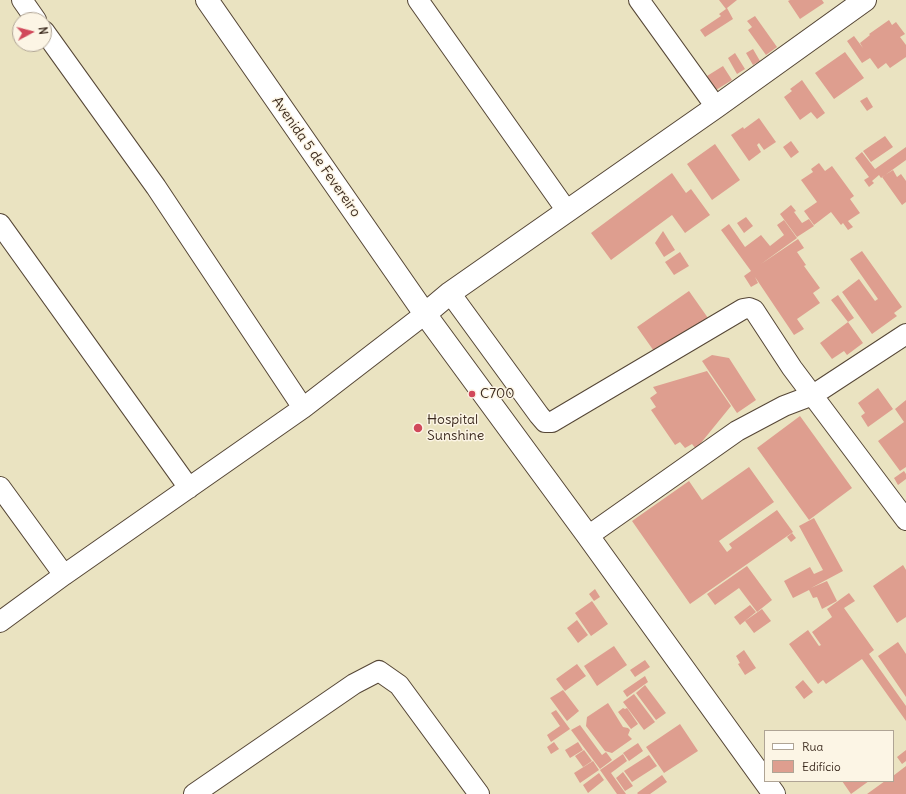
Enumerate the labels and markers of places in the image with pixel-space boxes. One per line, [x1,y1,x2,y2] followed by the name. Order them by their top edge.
[480,386,514,402] place label: C700
[467,389,477,399] marker: C700
[427,412,484,444] place label: Hospital Sunshine
[412,422,424,434] marker: Hospital Sunshine

